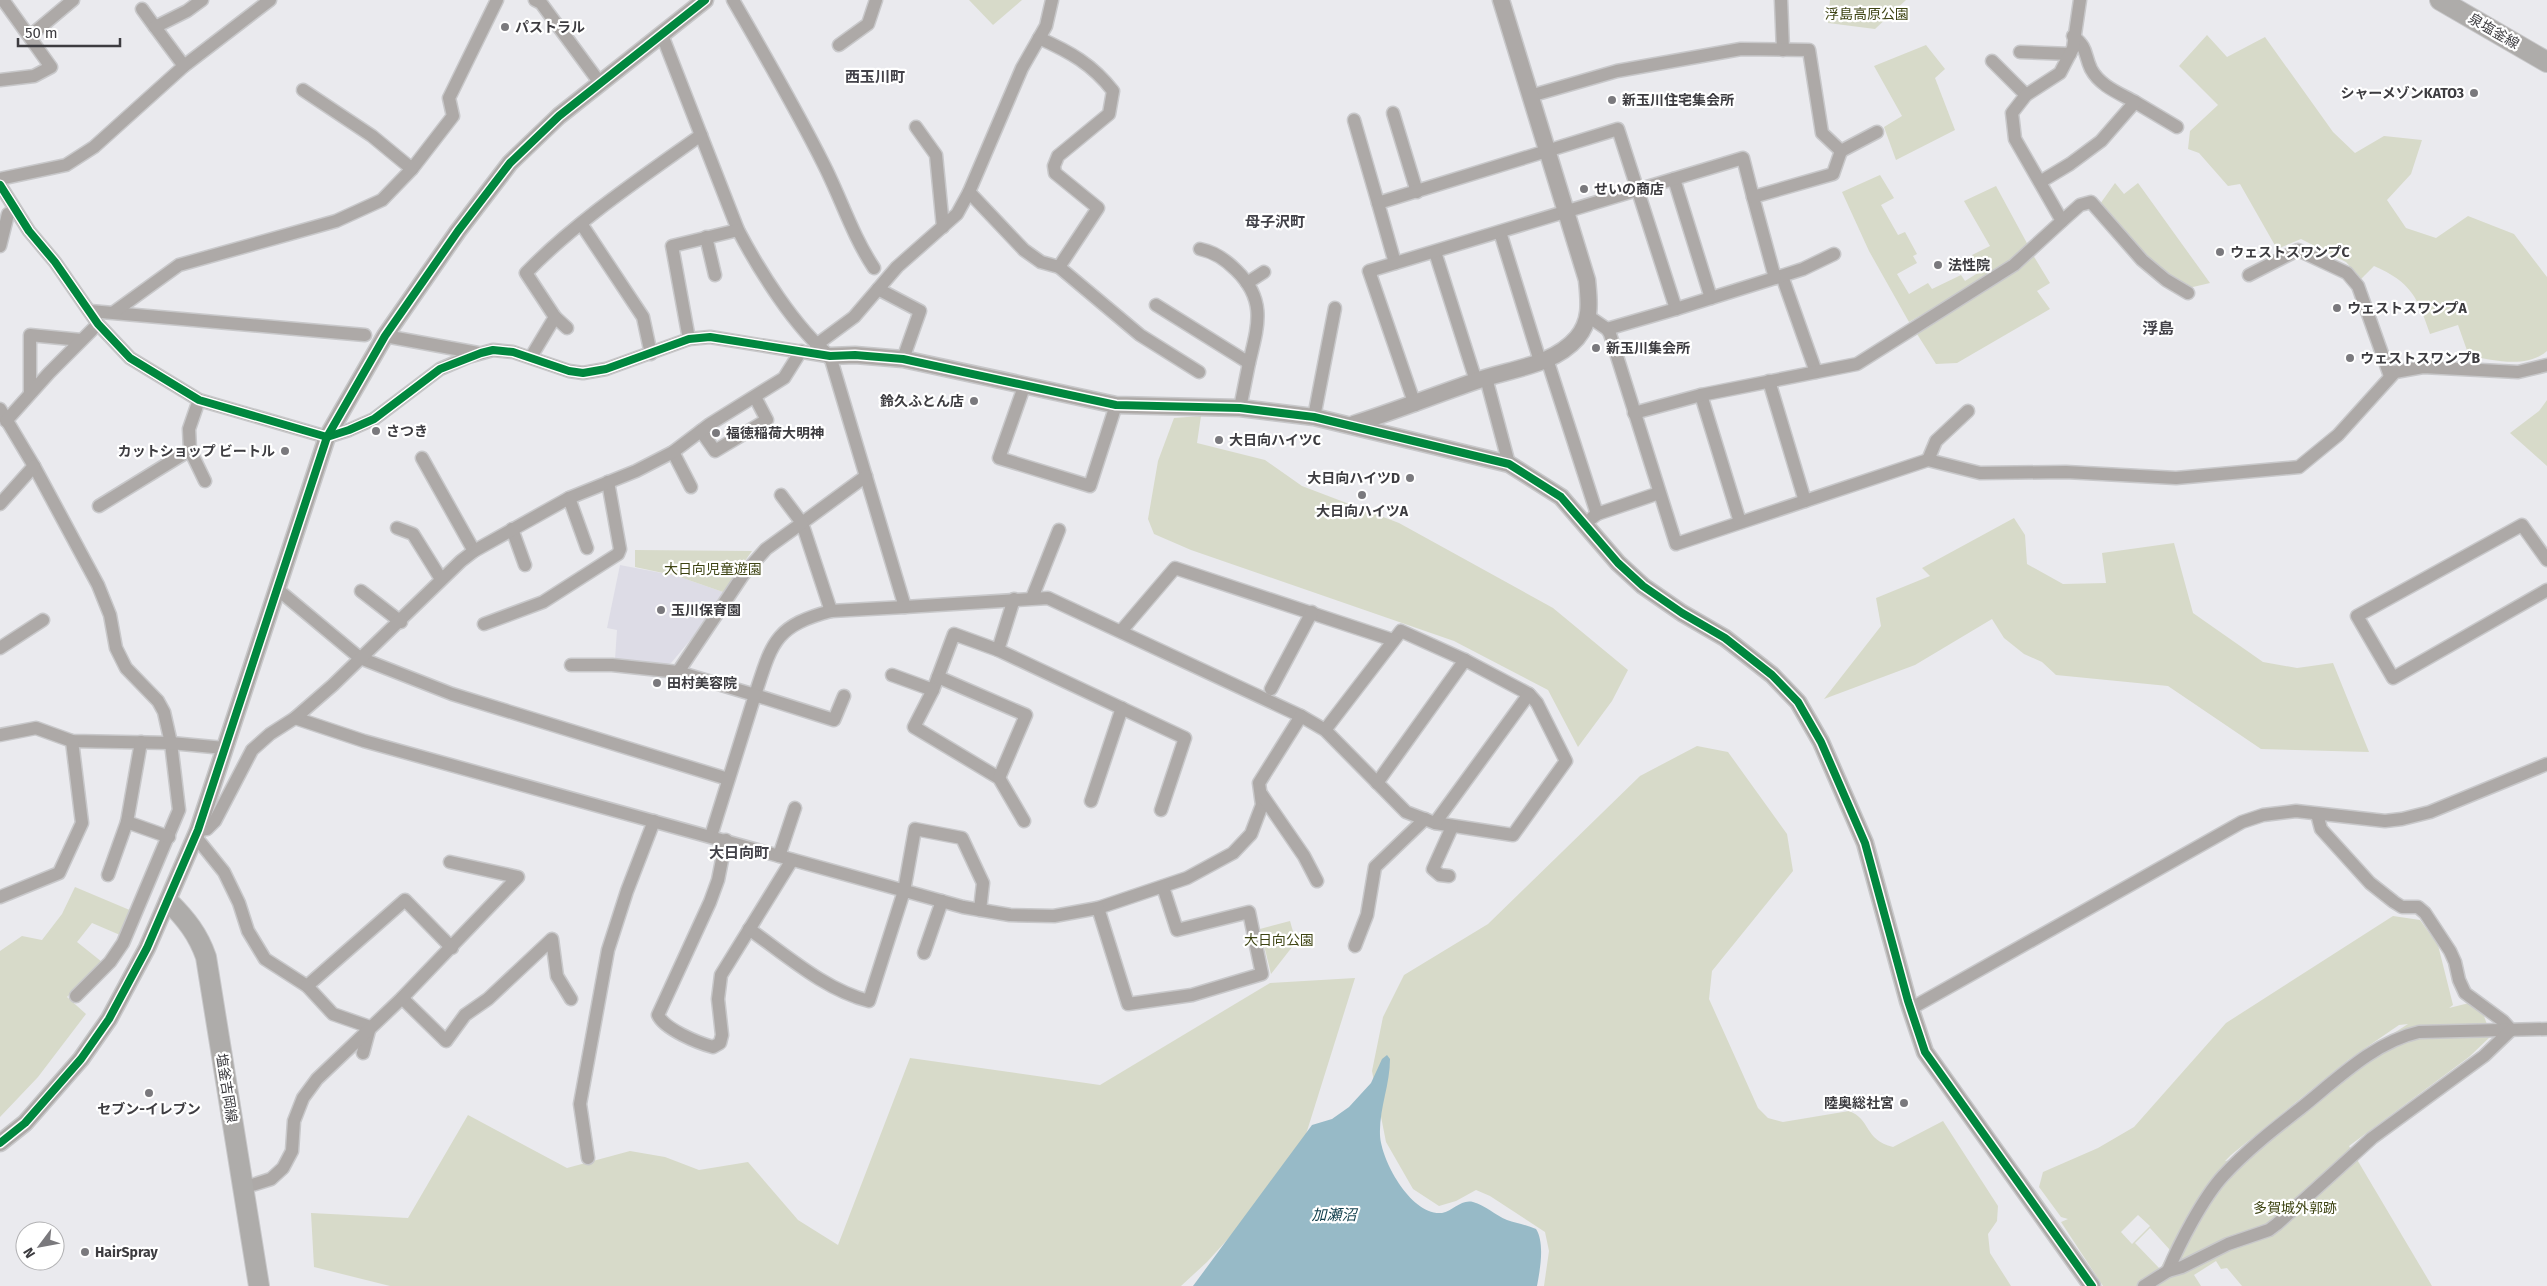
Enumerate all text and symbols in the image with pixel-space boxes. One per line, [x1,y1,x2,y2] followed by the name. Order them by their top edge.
[1825,6,1909,23] park label: 浮島高原公園
[2465,10,2522,53] street label: 泉塩釜線
[18,15,120,47] scale bar
[515,19,585,36] place label: パストラル
[499,21,511,33] marker: パストラル
[25,24,58,42] text: 50 m
[845,68,905,86] district label: 西玉川町
[2340,85,2464,102] place label: シャーメゾンKATO3
[2468,87,2480,99] marker: シャーメゾンKATO3
[1622,92,1734,109] place label: 新玉川住宅集会所
[1606,94,1618,106] marker: 新玉川住宅集会所
[1594,181,1664,198] place label: せいの商店
[1578,183,1590,195] marker: せいの商店
[1245,213,1305,231] district label: 母子沢町
[2230,244,2350,261] place label: ウェストスワンプC
[2214,246,2226,258] marker: ウェストスワンプC
[1948,257,1990,274] place label: 法性院
[1932,259,1944,271] marker: 法性院
[2347,300,2468,317] place label: ウェストスワンプA
[2331,302,2343,314] marker: ウェストスワンプA
[2142,319,2174,338] district label: 浮島
[1606,340,1690,357] place label: 新玉川集会所
[1590,342,1602,354] marker: 新玉川集会所
[2360,350,2481,367] place label: ウェストスワンプB
[2344,352,2356,364] marker: ウェストスワンプB
[880,393,964,410] place label: 鈴久ふとん店
[968,395,980,407] marker: 鈴久ふとん店
[386,423,428,440] place label: さつき
[370,425,382,437] marker: さつき
[726,425,824,442] place label: 福徳稲荷大明神
[710,427,722,439] marker: 福徳稲荷大明神
[1229,432,1321,449] place label: 大日向ハイツC
[1213,434,1225,446] marker: 大日向ハイツC
[118,443,275,460] place label: カットショップ ビートル
[279,445,291,457] marker: カットショップ ビートル
[1307,470,1400,487] place label: 大日向ハイツD
[1404,472,1416,484] marker: 大日向ハイツD
[1356,489,1368,501] marker: 大日向ハイツA
[1316,503,1409,520] place label: 大日向ハイツA
[664,561,762,578] park label: 大日向児童遊園
[671,602,741,619] place label: 玉川保育園
[655,604,667,616] marker: 玉川保育園
[667,675,737,692] place label: 田村美容院
[651,677,663,689] marker: 田村美容院
[709,844,769,862] district label: 大日向町
[1244,932,1314,949] park label: 大日向公園
[213,1052,240,1124] street label: 塩釜吉岡線
[143,1087,155,1099] marker: セブン-イレブン
[1824,1095,1894,1112] place label: 陸奥総社宮
[1898,1097,1910,1109] marker: 陸奥総社宮
[97,1101,201,1118] place label: セブン-イレブン
[2253,1200,2337,1217] park label: 多賀城外郭跡
[1311,1206,1358,1224] water label: 加瀬沼
[15,1221,65,1271] north arrow
[20,1244,39,1261] text: N
[95,1244,159,1261] place label: HairSpray
[79,1246,91,1258] marker: HairSpray

